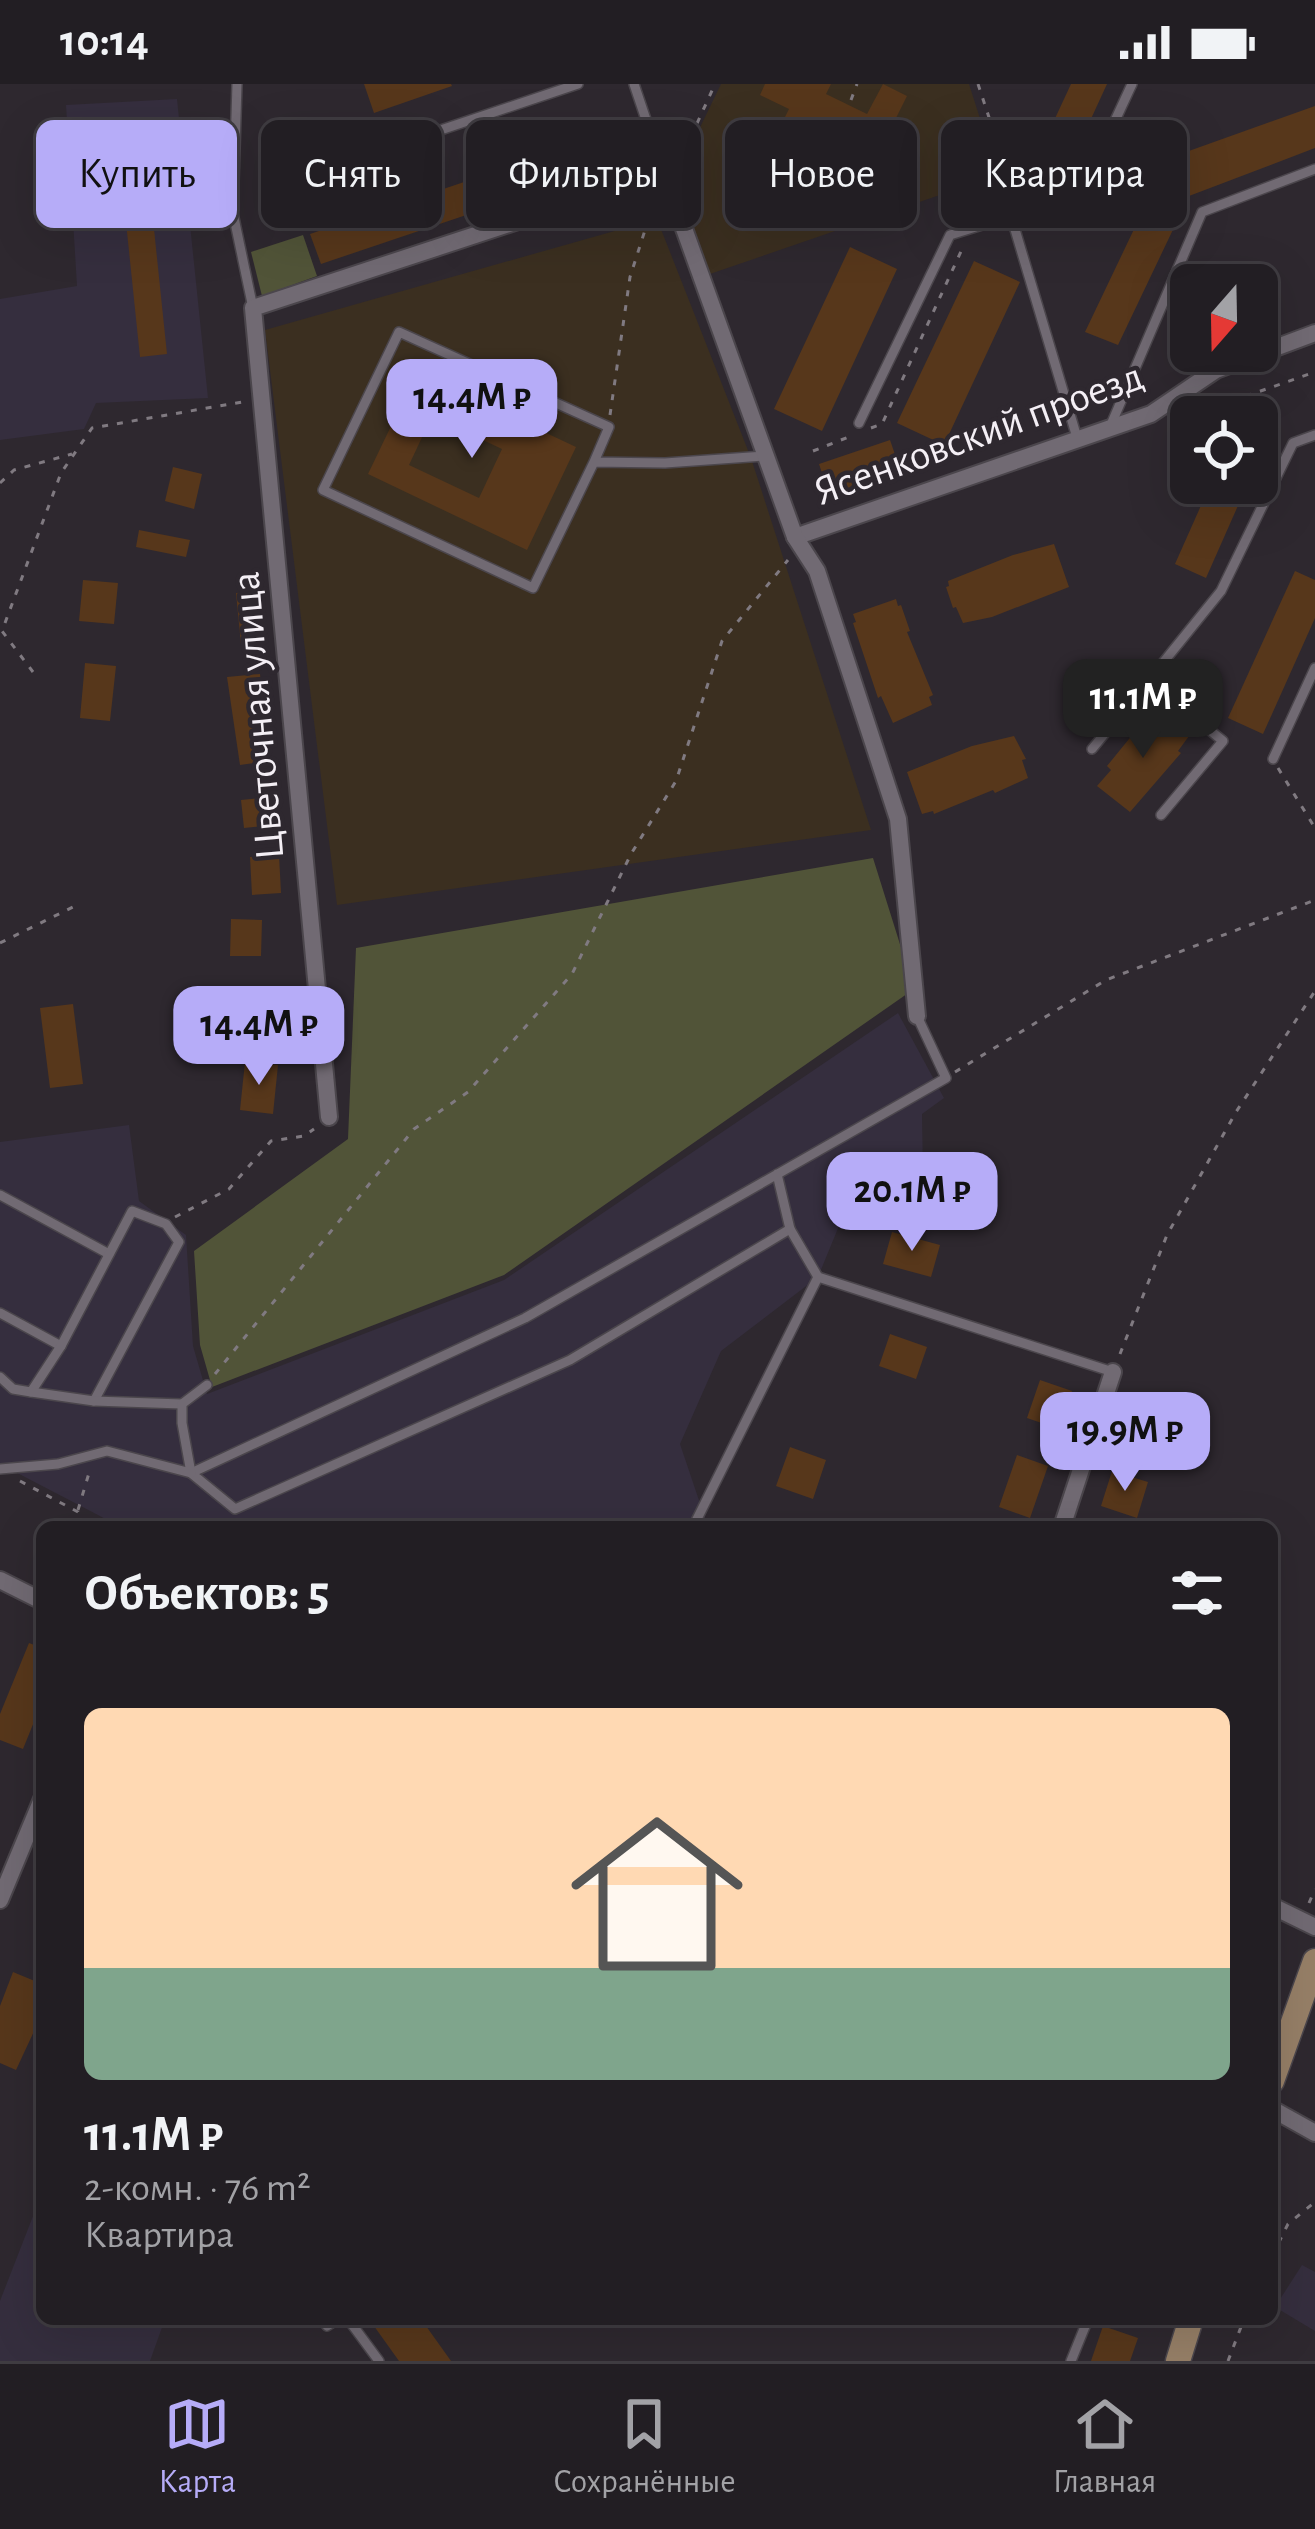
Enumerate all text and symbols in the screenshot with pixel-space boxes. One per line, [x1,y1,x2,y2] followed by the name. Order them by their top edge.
[60,19,149,64] text: 10:14
[36,120,237,228] chip: Купить
[261,120,442,228] chip: Снять
[466,120,701,228] chip: Фильтры
[725,120,917,228] chip: Новое
[941,120,1187,228] chip: Квартира
[1170,264,1278,372] north arrow
[1170,264,1278,504] map controls
[808,355,1149,513] street label: Ясенковский проезд
[361,359,583,461] pin: 14.4M ₽
[413,378,531,417] text: 14.4M ₽
[1170,396,1278,504] button: locate
[224,570,292,862] street label: Цветочная улица
[1032,659,1254,761] pin: 11.1M ₽
[1090,678,1196,717] text: 11.1M ₽
[148,986,370,1088] pin: 14.4M ₽
[200,1005,318,1044] text: 14.4M ₽
[801,1152,1023,1254] pin: 20.1M ₽
[854,1171,970,1210] text: 20.1M ₽
[1014,1392,1236,1494] pin: 19.9M ₽
[1067,1411,1183,1450] text: 19.9M ₽
[1164,1560,1230,1626] icon: filters
[84,1568,330,1619] text: Объектов: 5
[549,1786,765,2002] icon: home
[84,2109,223,2160] text: 11.1M ₽
[84,2169,311,2208] text: 2-комн. · 76 m²
[84,2216,234,2255] text: Квартира
[159,2391,236,2503] tab: Карта
[553,2391,736,2503] tab: Сохранённые
[1053,2391,1156,2503] tab: Главная

